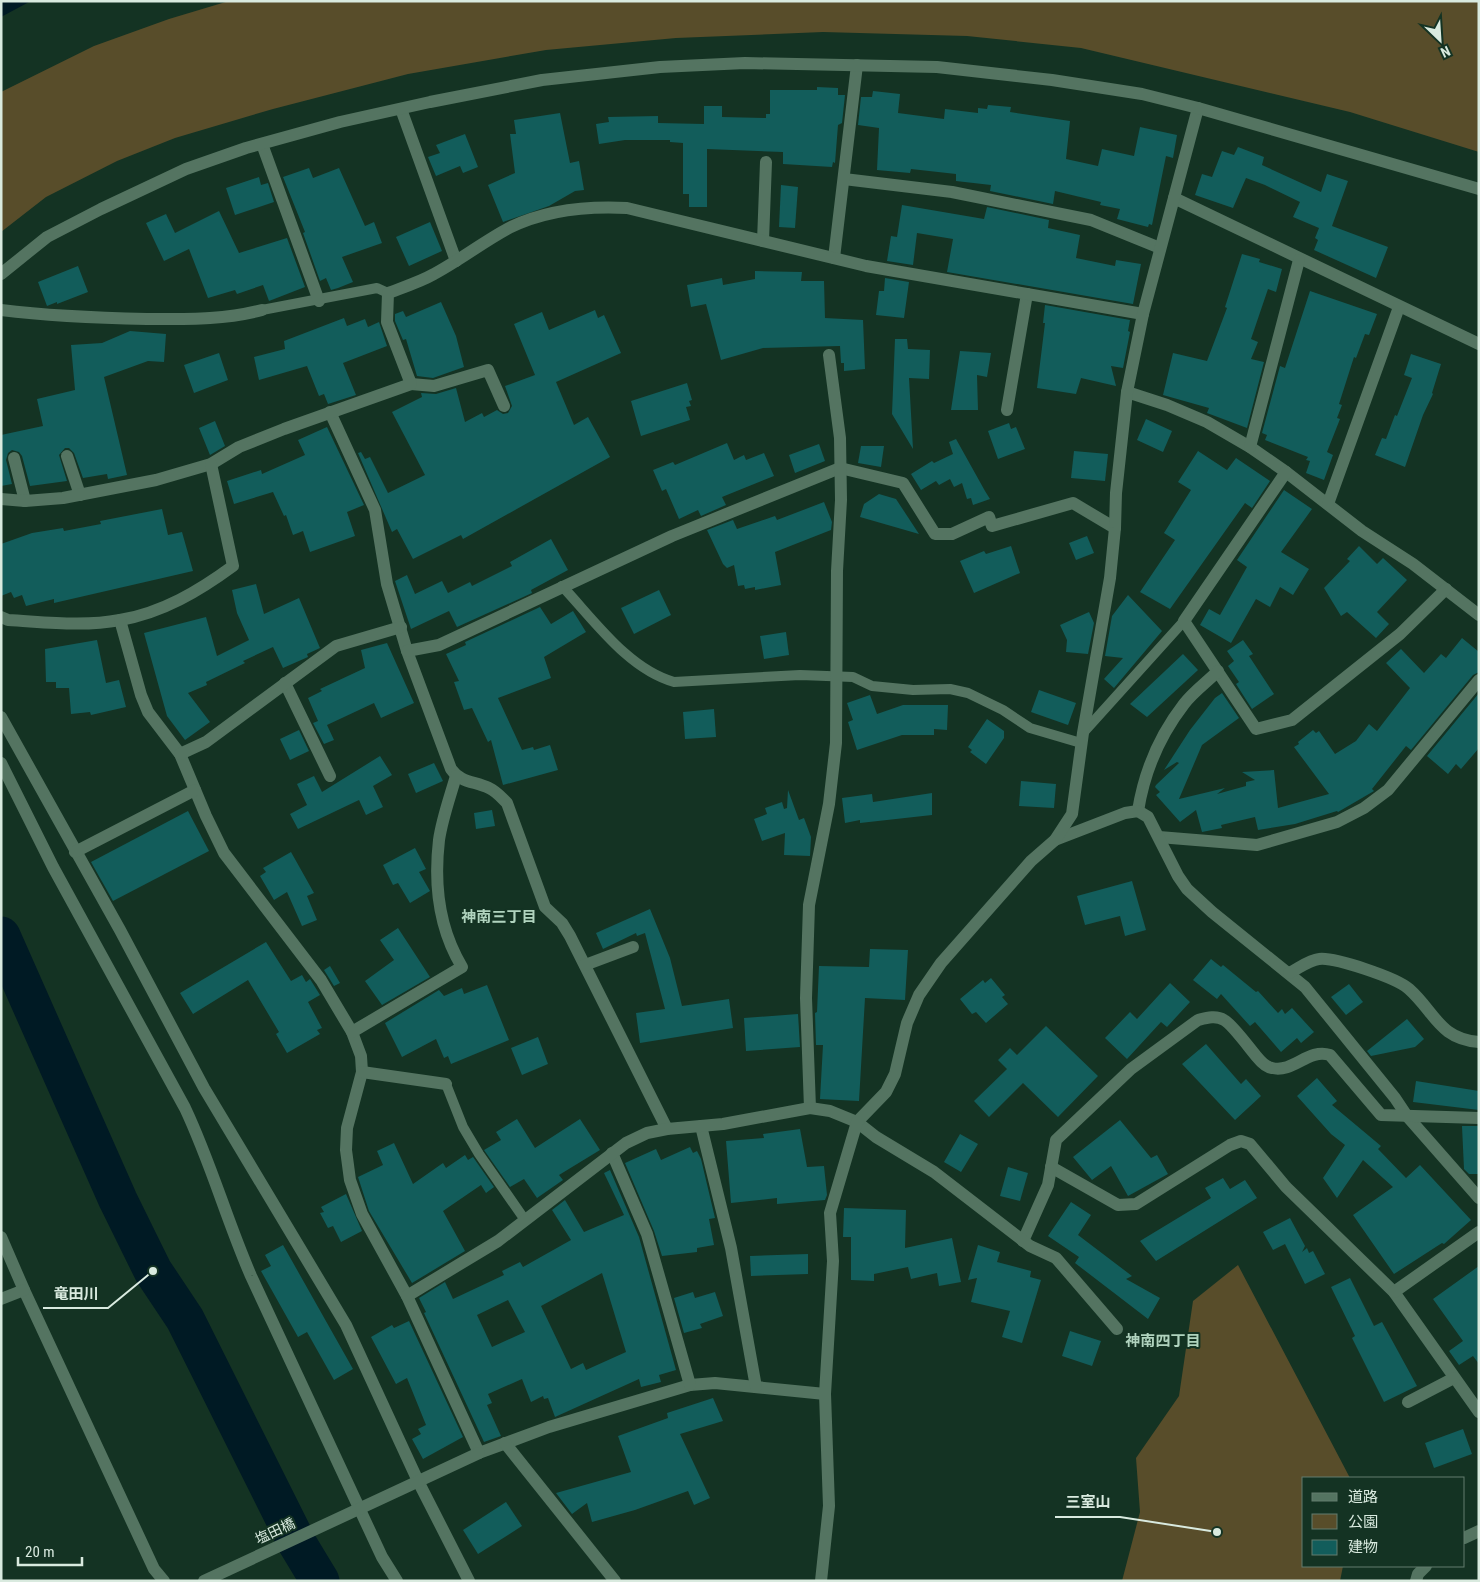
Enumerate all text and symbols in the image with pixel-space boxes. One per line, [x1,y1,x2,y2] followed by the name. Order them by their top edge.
[1415,15,1465,65] north arrow
[1438,43,1453,61] text: N
[460,908,537,926] district label: 神南三丁目
[43,1278,108,1308] callout: 竜田川
[53,1285,99,1303] text: 竜田川
[1124,1332,1201,1350] district label: 神南四丁目
[1302,1477,1465,1567] legend
[1055,1487,1120,1517] callout: 三室山
[1348,1488,1378,1506] text: 道路
[1065,1493,1111,1511] text: 三室山
[1348,1513,1378,1531] text: 公園
[253,1515,297,1547] street label: 塩田橋
[18,1534,81,1566] scale bar
[1348,1538,1378,1556] text: 建物
[25,1543,55,1561] text: 20 m

